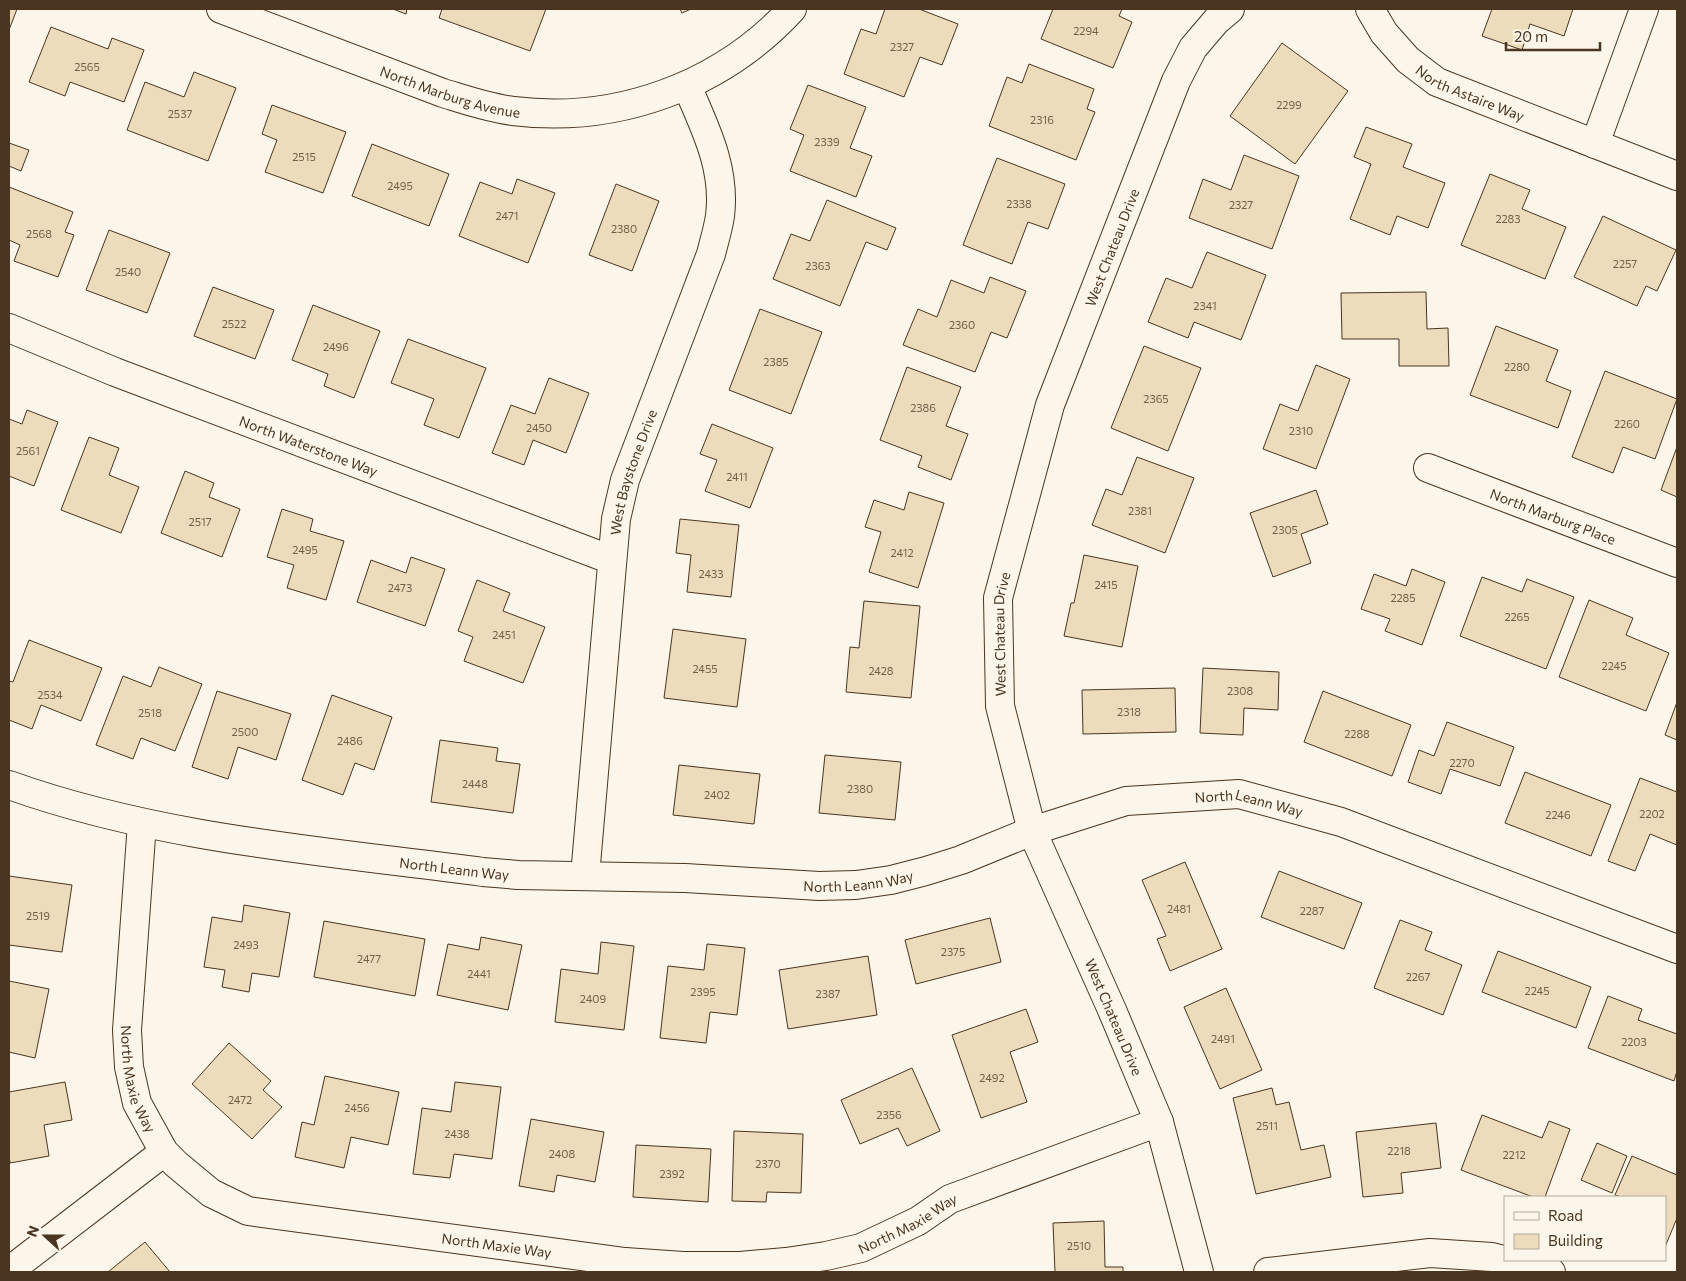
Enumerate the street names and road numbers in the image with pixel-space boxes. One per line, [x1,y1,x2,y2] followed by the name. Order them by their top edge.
[1413,61,1527,124] street label: North Astaire Way
[378,62,521,120] street label: North Marburg Avenue
[1081,186,1142,309] street label: West Chateau Drive
[606,407,660,536] street label: West Baystone Drive
[237,411,380,479] street label: North Waterstone Way
[1488,484,1618,547] street label: North Marburg Place
[989,570,1013,697] street label: West Chateau Drive
[1194,785,1305,820] street label: North Leann Way
[399,853,510,883] street label: North Leann Way
[803,866,915,895] street label: North Leann Way
[1082,956,1146,1078] street label: West Chateau Drive
[118,1025,160,1135] street label: North Maxie Way
[855,1189,959,1257] street label: North Maxie Way
[441,1229,553,1260] street label: North Maxie Way

